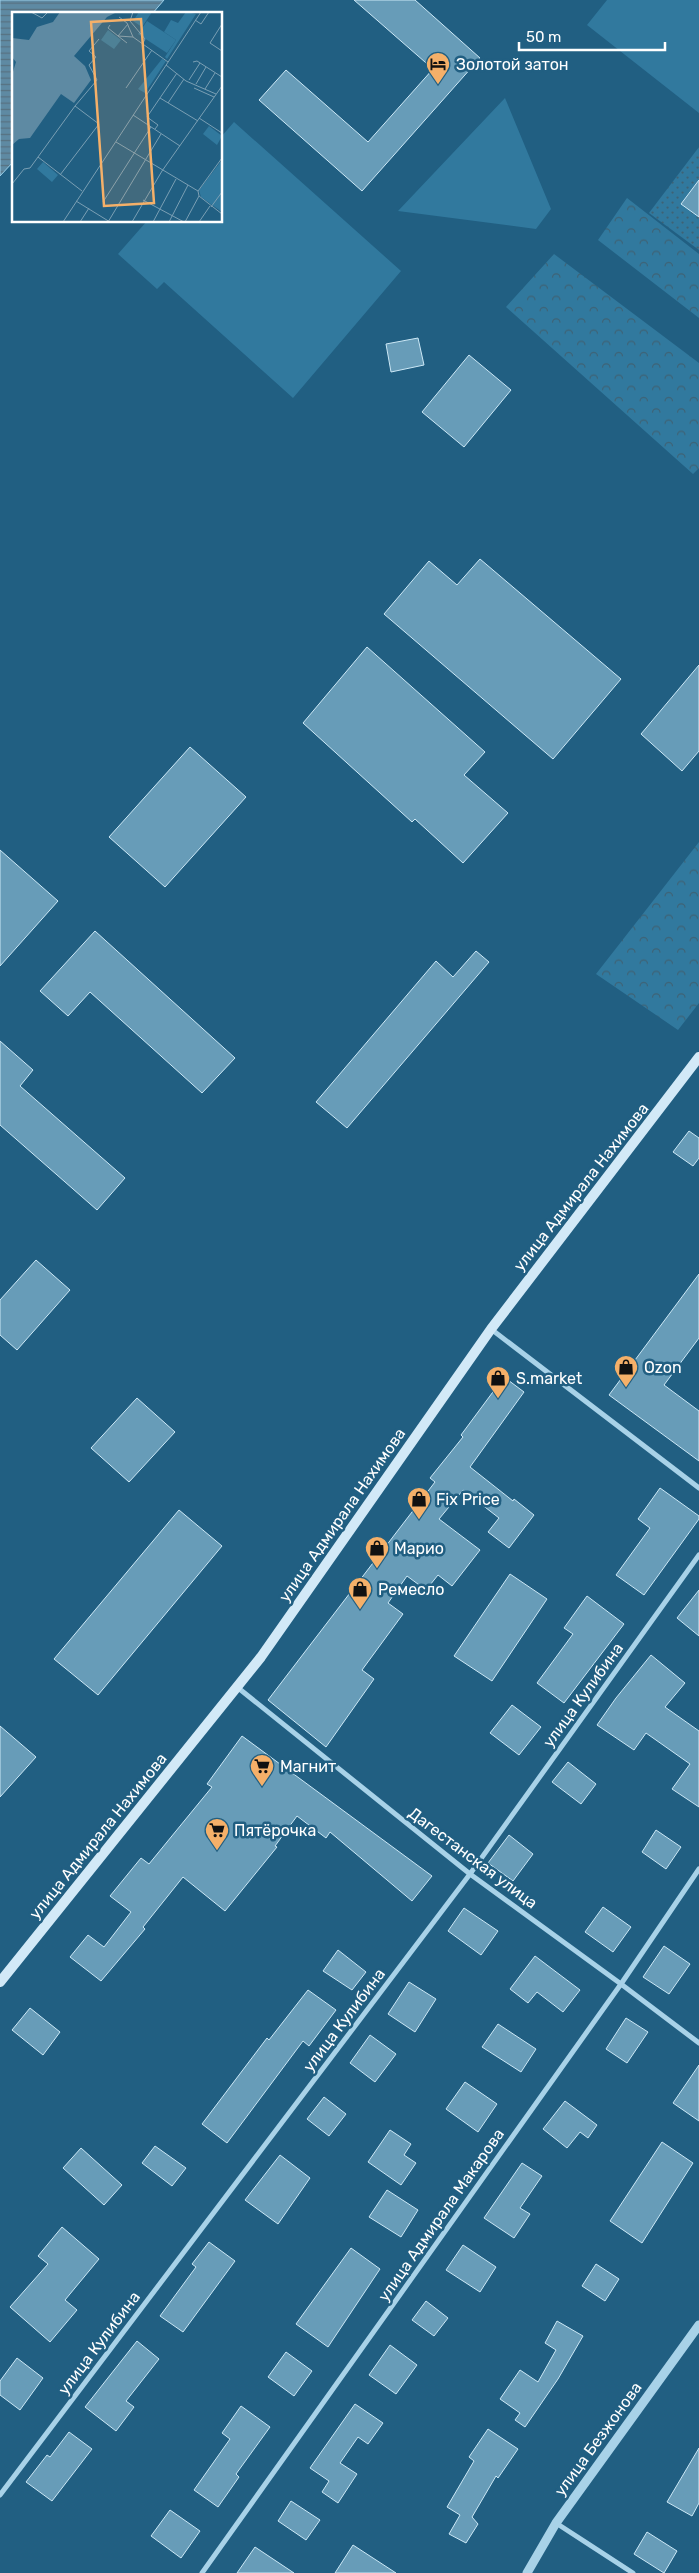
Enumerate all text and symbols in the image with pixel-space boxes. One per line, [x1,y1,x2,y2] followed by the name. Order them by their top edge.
[12,12,222,222] inset map
[519,20,665,52] scale bar
[526,28,561,46] text: 50 m
[425,51,451,85] hotel icon: Золотой затон
[456,55,569,74] place label: Золотой затон
[510,1099,652,1275] street label: улица Адмирала Нахимова
[613,1354,639,1388] shop icon: Ozon
[644,1358,682,1377] place label: Ozon
[485,1365,511,1399] shop icon: S.market
[516,1369,582,1388] place label: S.market
[275,1424,409,1606] street label: улица Адмирала Нахимова
[406,1486,432,1520] shop icon: Fix Price
[436,1490,500,1509] place label: Fix Price
[364,1535,390,1569] shop icon: Марио
[394,1539,444,1558] place label: Марио
[347,1576,373,1610] shop icon: Ремесло
[378,1580,444,1599] place label: Ремесло
[539,1639,627,1751] street label: улица Кулибина
[25,1749,171,1923] street label: улица Адмирала Нахимова
[249,1753,275,1787] supermarket icon: Магнит
[280,1757,336,1776] place label: Магнит
[405,1803,541,1913] street label: Дагестанская улица
[204,1817,230,1851] supermarket icon: Пятёрочка
[234,1821,316,1840] place label: Пятёрочка
[299,1965,389,2075] street label: улица Кулибина
[374,2125,508,2305] street label: улица Адмирала Макарова
[54,2288,144,2398] street label: улица Кулибина
[550,2378,646,2500] street label: улица Безжонова

